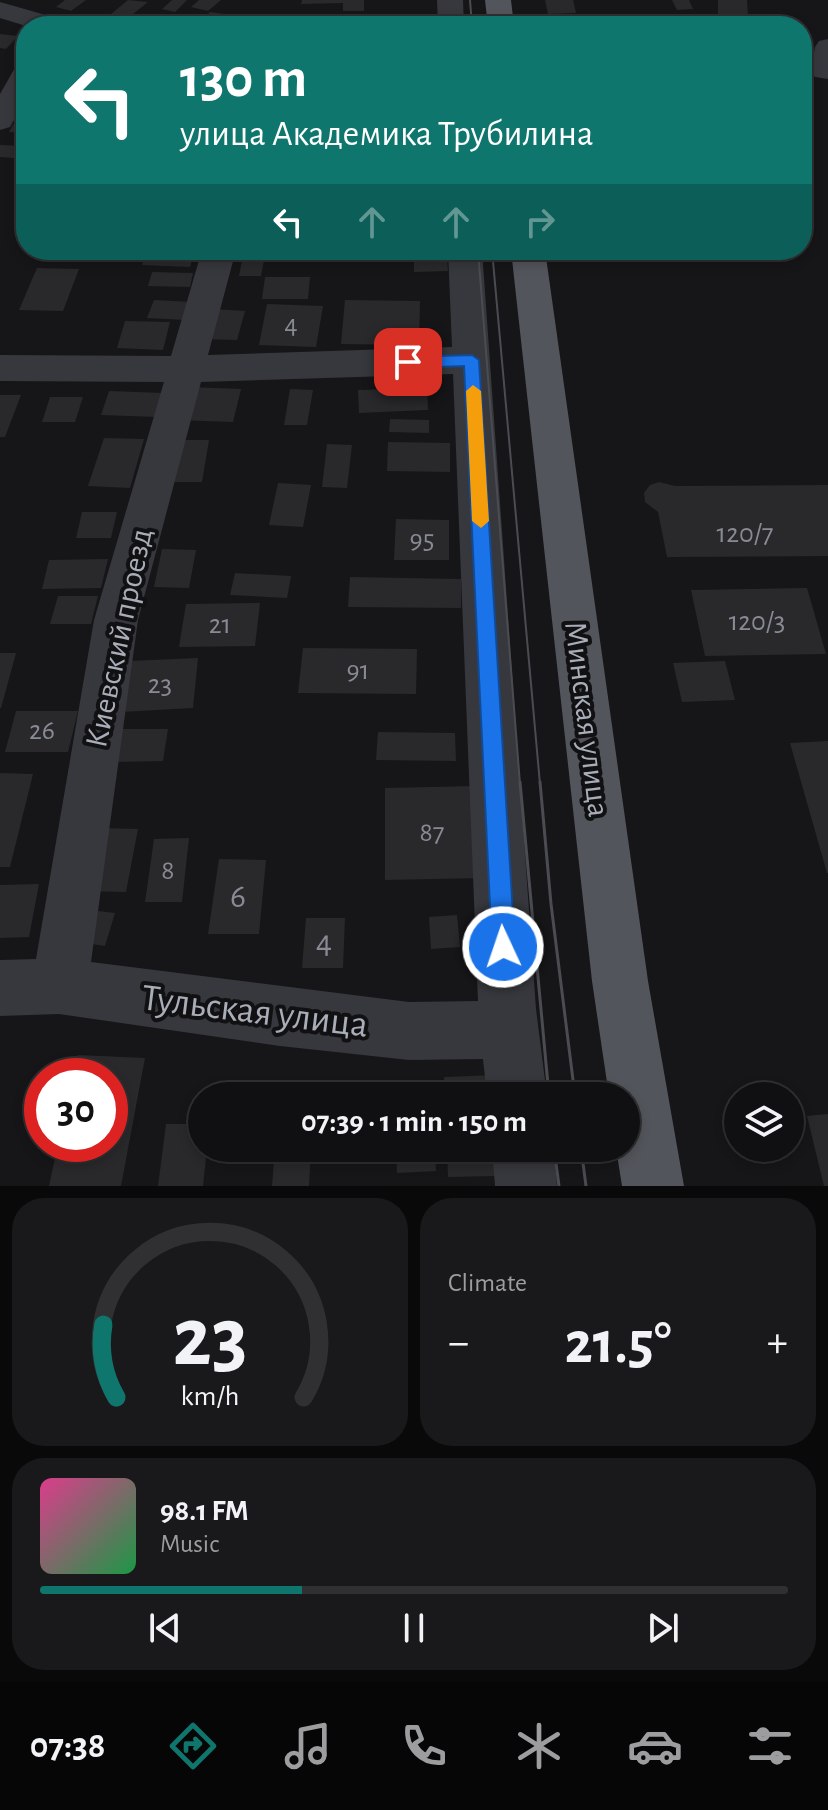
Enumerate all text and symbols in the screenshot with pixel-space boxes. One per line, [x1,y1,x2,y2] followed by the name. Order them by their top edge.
[48,48,152,152] icon: left
[180,51,307,107] text: 130 m
[180,116,593,152] text: улица Академика Трубилина
[266,200,310,244] icon: left
[350,200,394,244] icon: ahead
[434,200,478,244] icon: ahead
[518,200,562,244] icon: right
[284,311,298,339] house number: 4
[374,328,442,396] pin
[386,340,430,384] icon: arrive
[717,520,773,548] house number: 120/7
[80,526,158,750] street label: Киевский проезд
[410,526,434,554] house number: 95
[729,608,785,636] house number: 120/3
[209,611,231,639] house number: 21
[559,619,615,819] street label: Минская улица
[347,657,369,685] house number: 91
[148,671,172,699] house number: 23
[29,717,55,745] house number: 26
[420,819,444,847] house number: 87
[161,857,175,885] house number: 8
[230,880,246,914] house number: 6
[461,905,545,989] position arrow
[316,926,332,960] house number: 4
[140,979,370,1045] street label: Тульская улица
[24,1058,128,1162] speed limit sign: 30
[724,1082,804,1162] map controls
[724,1082,804,1162] button: layers
[301,1107,527,1137] text: 07:39 · 1 min · 150 m
[448,1270,527,1296] text: Climate
[172,1297,248,1381] text: 23
[564,1314,672,1374] text: 21.5°
[448,1321,469,1365] text: −
[767,1321,788,1365] text: +
[181,1382,239,1411] text: km/h
[160,1496,249,1526] text: 98.1 FM
[160,1531,219,1557] text: Music
[143,1606,187,1650] icon: previous
[392,1606,436,1650] icon: pause
[641,1606,685,1650] icon: next
[165,1718,221,1774] icon: directions
[280,1718,336,1774] icon: music
[396,1718,452,1774] icon: phone
[511,1718,567,1774] icon: climate
[627,1718,683,1774] icon: car
[742,1718,798,1774] icon: filters
[30,1728,106,1764] text: 07:38

